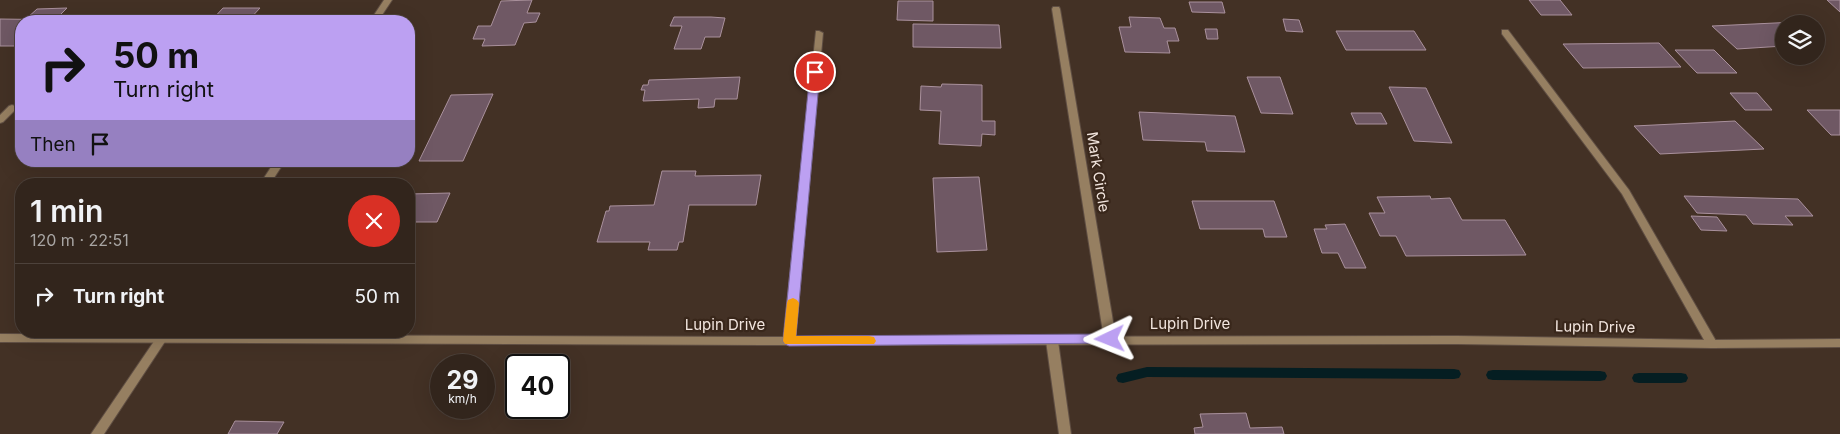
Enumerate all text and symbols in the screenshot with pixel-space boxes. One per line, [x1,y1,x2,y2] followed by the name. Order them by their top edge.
[1775,15,1825,65] map controls
[1775,15,1825,65] button: layers
[113,34,199,76] text: 50 m
[30,35,95,100] icon: right
[794,51,836,93] pin
[801,58,829,86] icon: arrive
[113,76,214,102] text: Turn right
[86,130,114,158] icon: arrive
[1083,130,1114,214] street label: Mark Circle
[30,133,76,156] text: Then
[30,193,103,229] text: 1 min
[348,195,400,247] button: close
[30,230,129,250] text: 120 m · 22:51
[30,282,58,310] icon: right
[73,285,164,308] text: Turn right
[354,285,400,308] text: 50 m
[1083,312,1135,364] position arrow
[1150,314,1230,333] street label: Lupin Drive
[685,315,765,334] street label: Lupin Drive
[1555,316,1635,337] street label: Lupin Drive
[505,354,570,419] speed limit sign: 40
[447,365,478,395] text: 29
[448,391,477,406] text: km/h

